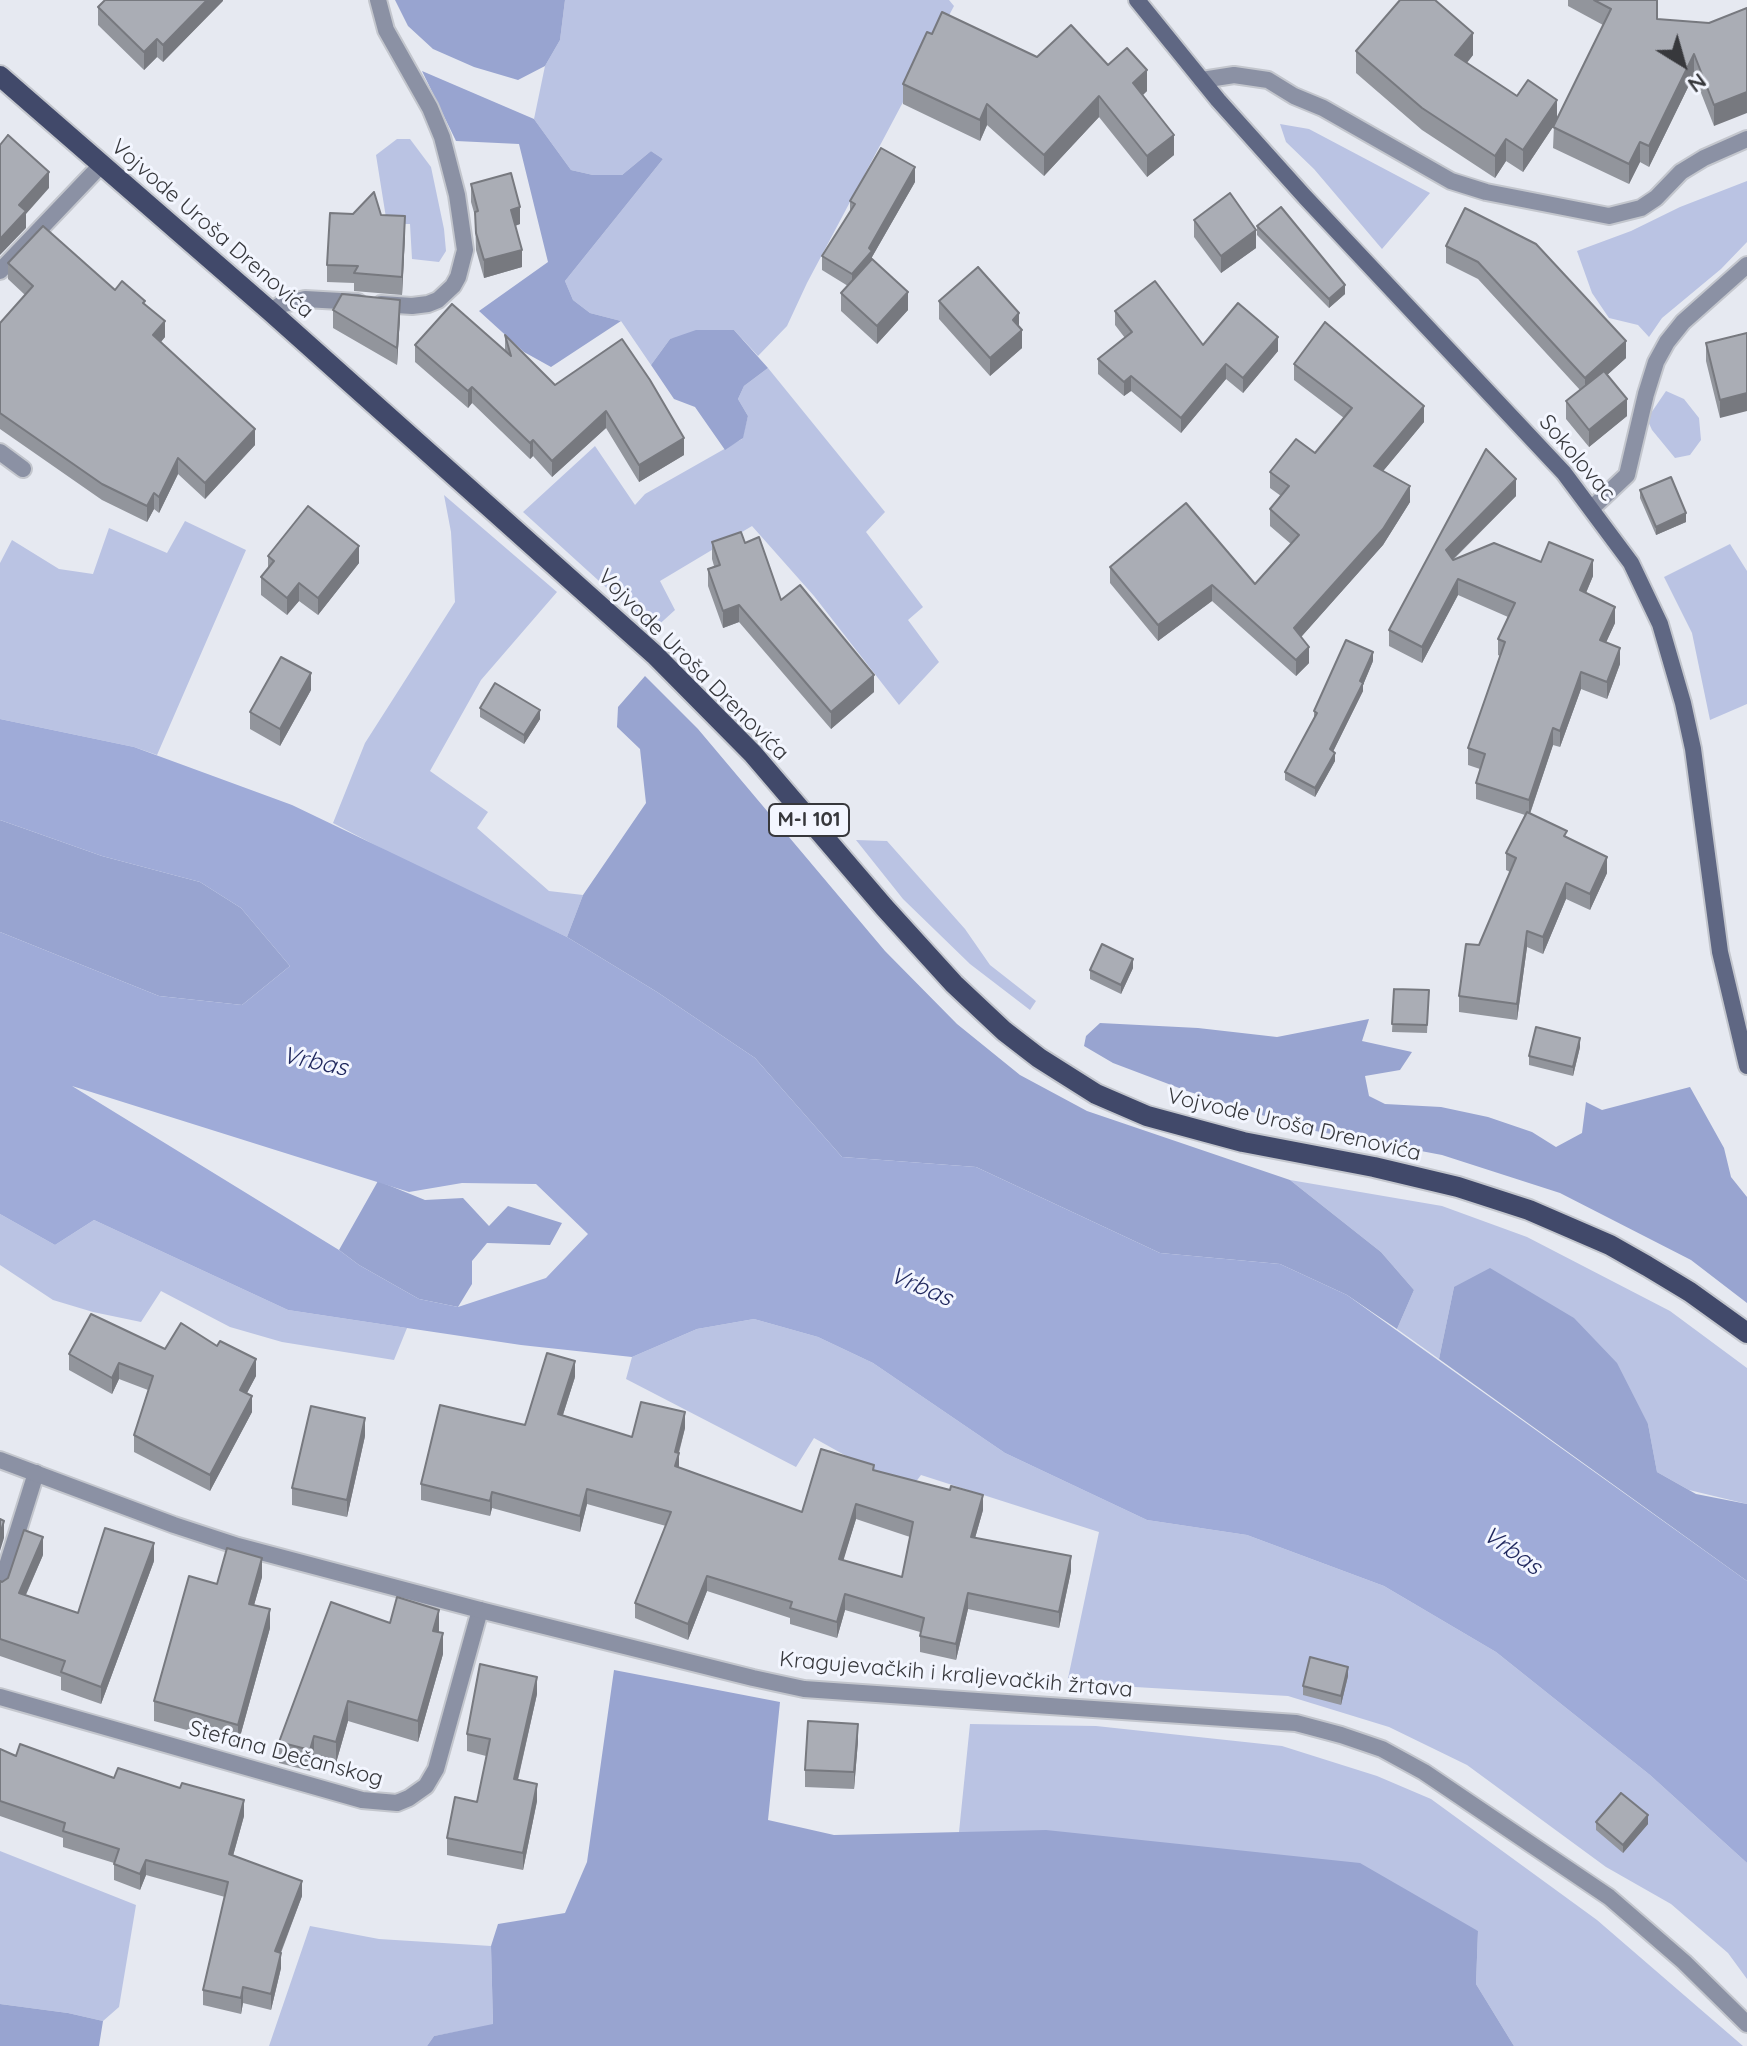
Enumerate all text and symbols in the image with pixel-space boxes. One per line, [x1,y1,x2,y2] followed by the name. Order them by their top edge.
[1643,24,1723,104] north arrow
[1683,67,1712,99] text: N
[105,134,319,324] street label: Vojvode Uroša Drenovića
[1533,409,1621,507] street label: Sokolovac
[592,564,794,766] street label: Vojvode Uroša Drenovića
[769,804,849,836] road number: M-I 101
[280,1041,350,1083] water label: Vrbas
[1164,1083,1424,1167] street label: Vojvode Uroša Drenovića
[885,1261,957,1313] water label: Vrbas
[1477,1520,1547,1582] water label: Vrbas
[778,1646,1134,1704] street label: Kragujevačkih i kraljevačkih žrtava
[186,1715,386,1793] street label: Stefana Dečanskog

